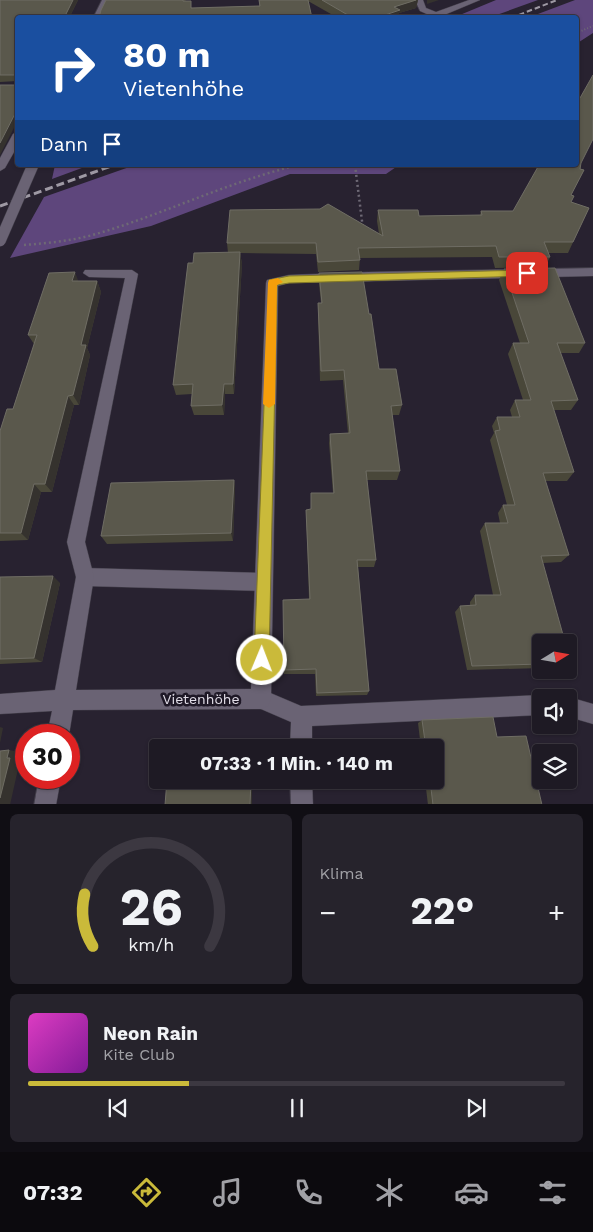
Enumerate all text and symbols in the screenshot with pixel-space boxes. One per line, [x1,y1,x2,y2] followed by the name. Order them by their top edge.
[123,34,210,76] text: 80 m
[40,35,105,100] icon: right
[123,76,244,101] text: Vietenhöhe
[98,130,126,158] icon: arrive
[40,133,88,156] text: Dann
[506,252,548,294] pin
[513,259,541,287] icon: arrive
[235,633,287,685] position arrow
[532,634,578,679] north arrow
[532,634,577,789] map controls
[532,689,577,734] button: sound
[162,691,240,707] street label: Vietenhöhe
[15,724,80,789] speed limit sign: 30
[532,744,577,789] button: layers
[200,752,393,775] text: 07:33 · 1 Min. · 140 m
[320,864,363,883] text: Klima
[119,877,182,938] text: 26
[410,889,474,933] text: 22°
[320,896,336,929] text: −
[548,896,565,929] text: +
[128,934,174,955] text: km/h
[103,1022,198,1045] text: Neon Rain
[103,1045,175,1064] text: Kite Club
[104,1094,132,1122] icon: previous
[283,1094,311,1122] icon: pause
[462,1094,490,1122] icon: next
[129,1175,164,1210] icon: directions
[210,1175,245,1210] icon: music
[291,1175,326,1210] icon: phone
[372,1175,407,1210] icon: climate
[454,1175,489,1210] icon: car
[535,1175,570,1210] icon: filters
[23,1180,83,1205] text: 07:32

